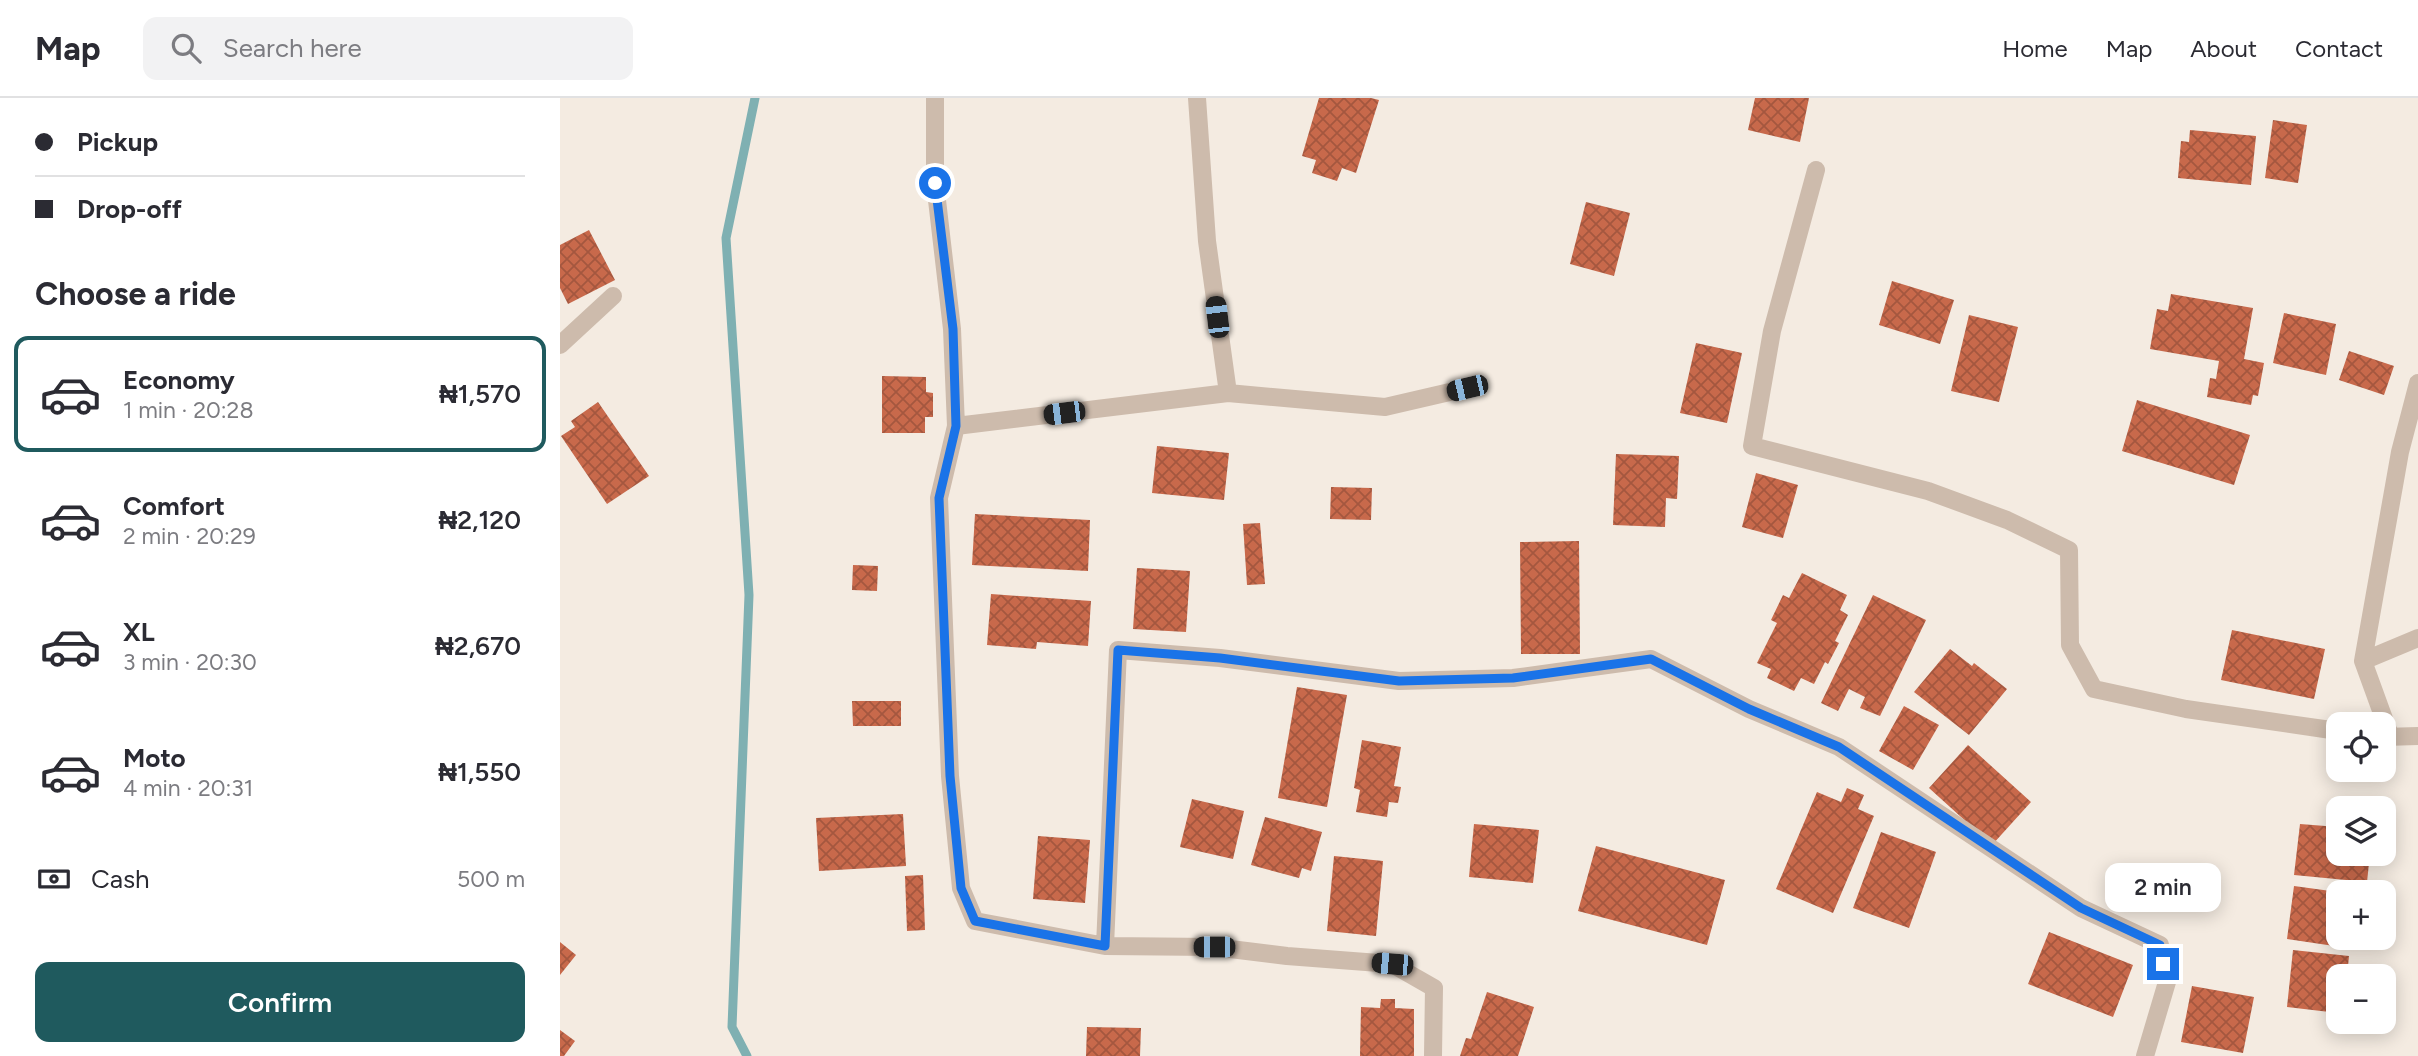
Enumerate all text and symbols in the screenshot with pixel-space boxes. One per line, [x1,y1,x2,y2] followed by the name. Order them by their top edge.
[143,17,633,80] search box
[35,29,101,68] text: Map
[167,29,205,67] icon: search
[223,32,362,64] text: Search here
[2002,34,2068,63] text: Home
[2106,34,2152,63] text: Map
[2190,34,2257,63] text: About
[2295,34,2383,63] text: Contact
[77,126,158,158] text: Pickup
[919,167,951,199] route start
[77,193,182,225] text: Drop-off
[35,275,236,313] text: Choose a ride
[1205,295,1230,339] car
[39,363,102,426] icon: car
[123,364,235,396] text: Economy
[1445,373,1490,403] car
[439,378,521,410] text: ₦1,570
[123,396,254,424] text: 1 min · 20:28
[1042,400,1087,426] car
[39,489,102,552] icon: car
[123,490,225,522] text: Comfort
[438,504,521,536] text: ₦2,120
[123,522,256,550] text: 2 min · 20:29
[39,615,102,678] icon: car
[123,616,155,648] text: XL
[435,630,521,662] text: ₦2,670
[123,648,257,676] text: 3 min · 20:30
[2326,712,2396,1034] map controls
[2326,712,2396,782] button: locate
[39,741,102,804] icon: car
[123,742,186,774] text: Moto
[438,756,521,788] text: ₦1,550
[123,774,253,802] text: 4 min · 20:31
[2326,796,2396,866] button: layers
[35,860,73,898] icon: cash
[2105,862,2221,912] callout: 2 min
[91,863,150,895] text: Cash
[457,865,525,893] text: 500 m
[2134,873,2192,901] text: 2 min
[2326,880,2396,950] button: +
[1194,937,1236,958] car
[2147,948,2179,980] route end
[1371,952,1414,976] car
[35,962,525,1042] button: Confirm
[2326,964,2396,1034] button: −

